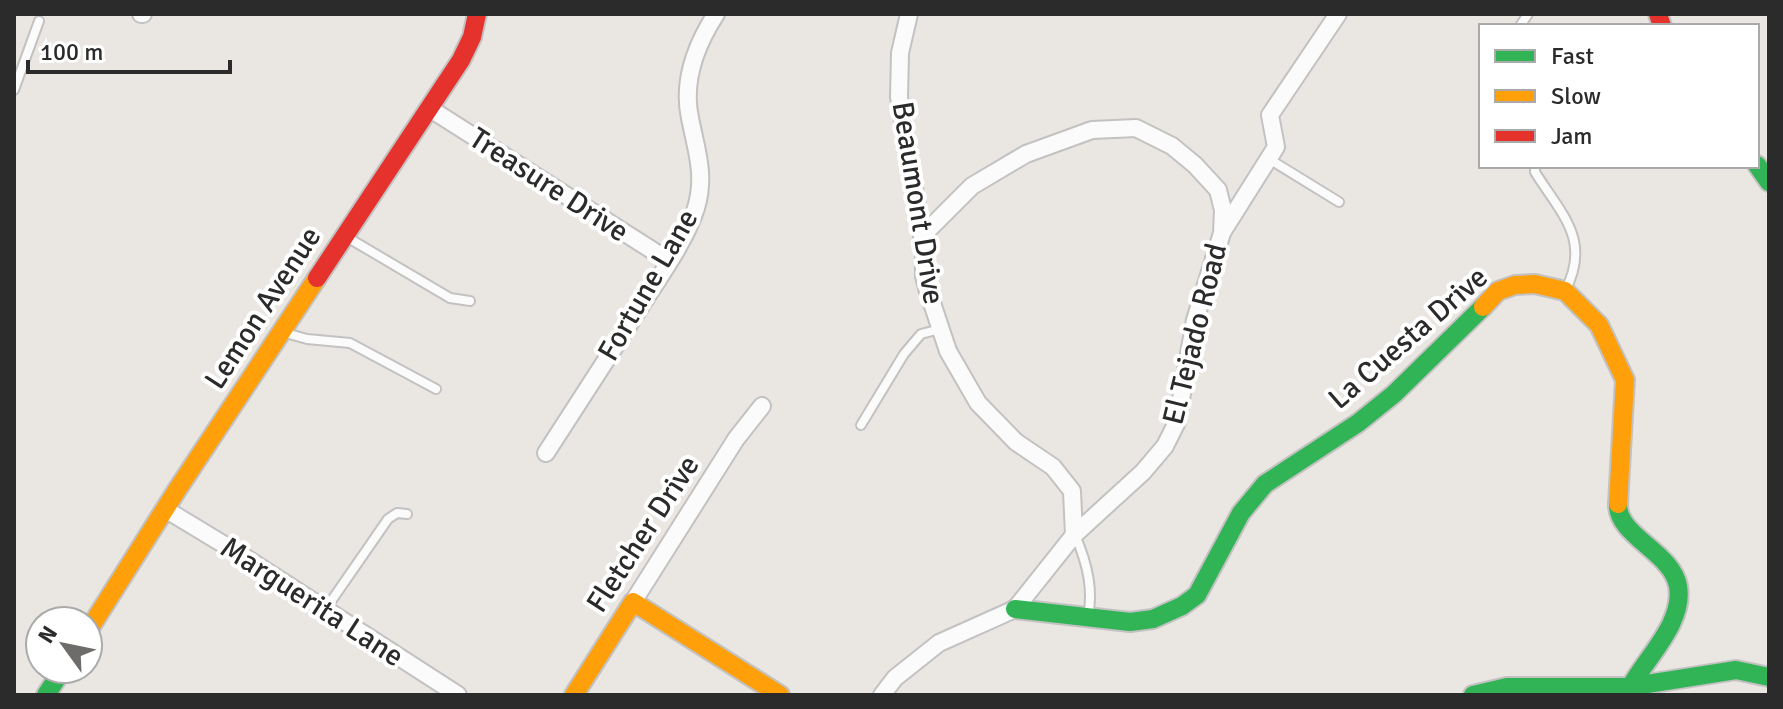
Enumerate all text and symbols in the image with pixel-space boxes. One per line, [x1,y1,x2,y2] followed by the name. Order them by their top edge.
[28,24,230,74] scale bar
[1479,24,1759,168] legend
[40,37,103,67] text: 100 m
[1551,41,1594,71] text: Fast
[1551,81,1601,111] text: Slow
[884,99,952,307] street label: Beaumont Drive
[462,120,636,250] street label: Treasure Drive
[1551,121,1592,151] text: Jam
[590,203,706,367] street label: Fortune Lane
[197,220,329,396] street label: Lemon Avenue
[1155,240,1235,428] street label: El Tejado Road
[1321,259,1495,417] street label: La Cuesta Drive
[579,449,707,619] street label: Fletcher Drive
[213,529,411,675] street label: Marguerita Lane
[24,605,104,685] north arrow
[32,621,63,648] text: N

